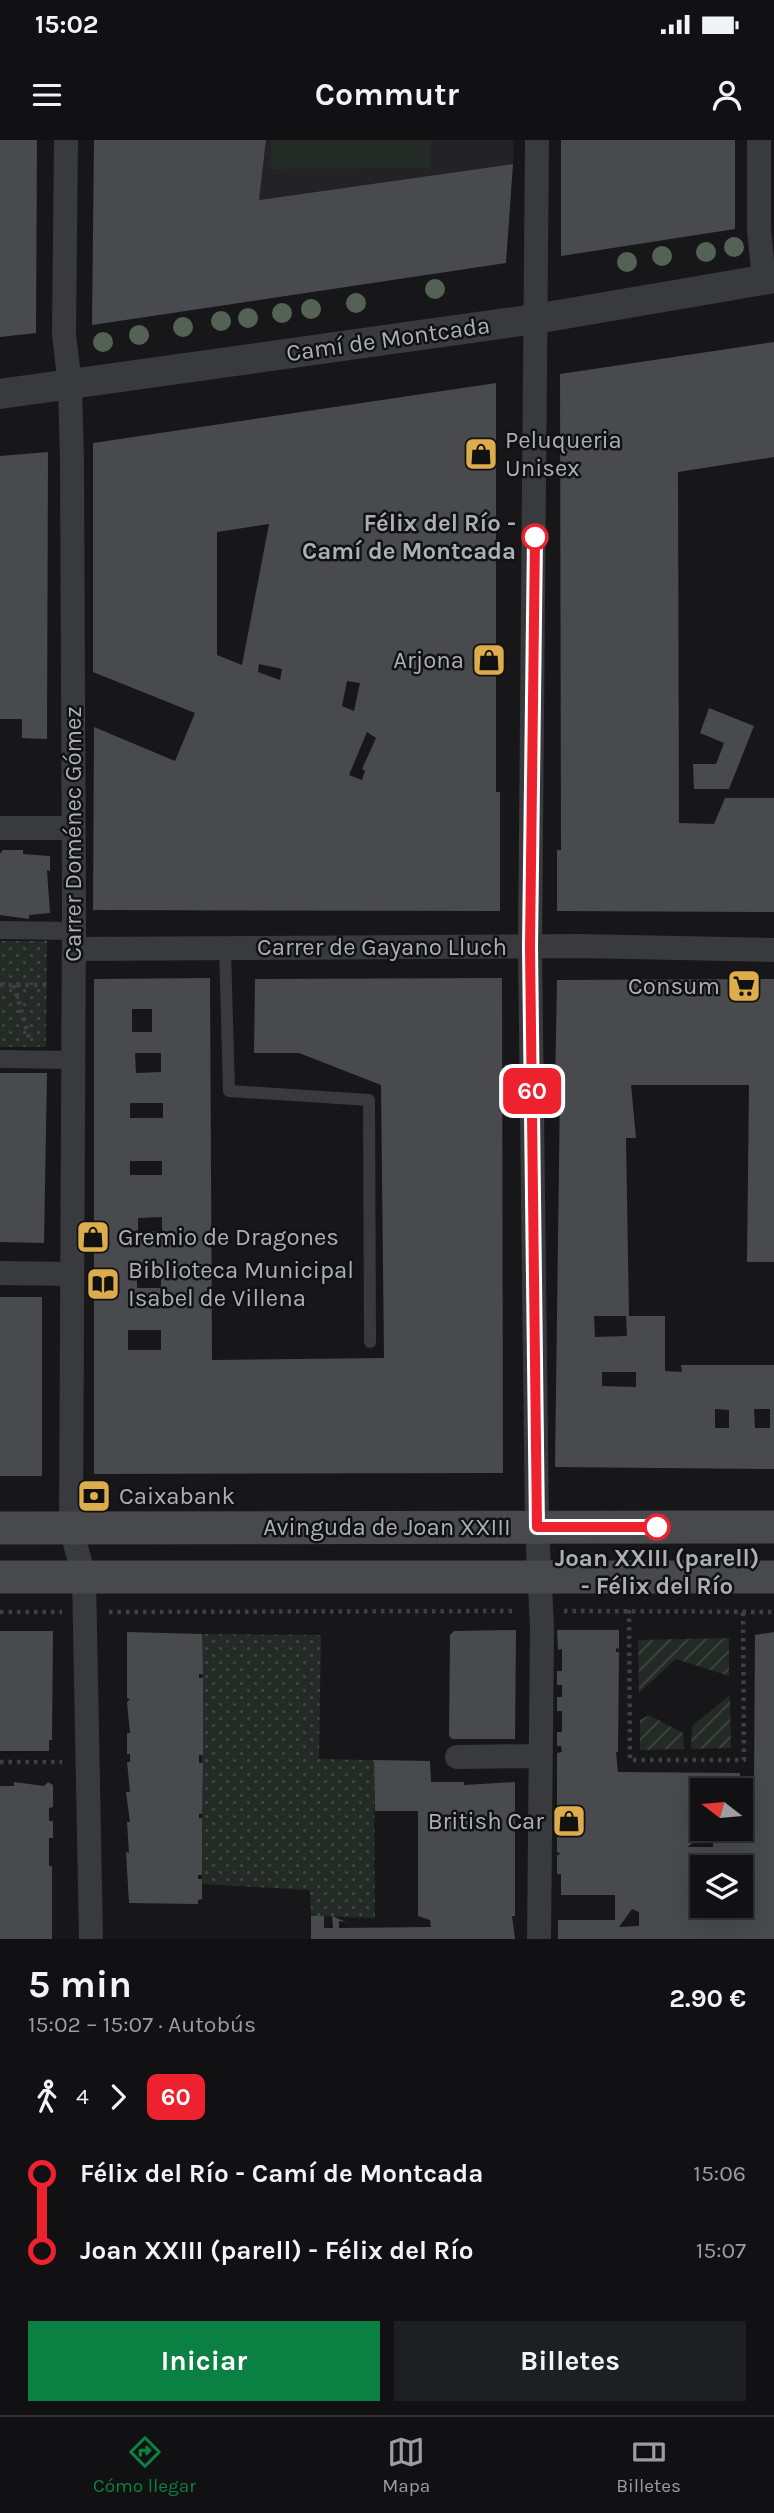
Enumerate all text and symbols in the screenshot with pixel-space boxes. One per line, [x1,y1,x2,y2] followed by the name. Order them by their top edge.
[35,9,99,40] text: 15:02
[28,76,66,114] icon: menu
[315,76,459,113] text: Commutr
[708,76,746,114] icon: person
[284,311,492,367] street label: Camí de Montcada
[505,426,622,482] place label: Peluqueria Unisex
[462,435,500,473] shop icon: Peluqueria Unisex
[302,509,516,565] place label: Félix del Río - Camí de Montcada
[522,524,548,550] marker: Félix del Río - Camí de Montcada
[470,641,508,679] shop icon: Arjona
[393,646,464,674] place label: Arjona
[59,706,87,962] street label: Carrer Doménec Gómez
[257,933,507,961] street label: Carrer de Gayano Lluch
[725,967,763,1005] supermarket icon: Consum
[628,972,720,1000] place label: Consum
[500,1068,564,1114] line badge: 60
[517,1077,547,1105] text: 60
[74,1218,112,1256] shop icon: Gremio de Dragones
[118,1223,339,1251] place label: Gremio de Dragones
[128,1256,354,1312] place label: Biblioteca Municipal Isabel de Villena
[84,1265,122,1303] library icon: Biblioteca Municipal Isabel de Villena
[75,1477,113,1515] bank icon: Caixabank
[119,1482,235,1510] place label: Caixabank
[263,1513,511,1541] street label: Avinguda de Joan XXIII
[644,1514,670,1540] marker: Joan XXIII (parell) - Félix del Río
[555,1544,759,1600] place label: Joan XXIII (parell) - Félix del Río
[690,1778,752,1841] north arrow
[690,1778,753,1918] map controls
[550,1802,588,1840] shop icon: British Car
[428,1807,544,1835] place label: British Car
[690,1855,753,1918] button: layers
[28,1962,132,2007] text: 5 min
[669,1983,746,2014] text: 2.90 €
[28,2011,256,2038] text: 15:02 – 15:07 · Autobús
[28,2078,66,2116] icon: walk
[99,2078,137,2116] icon: forward
[76,2083,89,2110] text: 4
[161,2083,191,2111] text: 60
[80,2158,484,2189] text: Félix del Río - Camí de Montcada
[693,2160,746,2187] text: 15:06
[80,2235,473,2266] text: Joan XXIII (parell) - Félix del Río
[696,2237,746,2264] text: 15:07
[28,2321,380,2401] button: Iniciar
[394,2321,746,2401] button: Billetes
[93,2433,196,2497] tab: Cómo llegar
[382,2433,430,2497] tab: Mapa
[616,2433,681,2497] tab: Billetes

